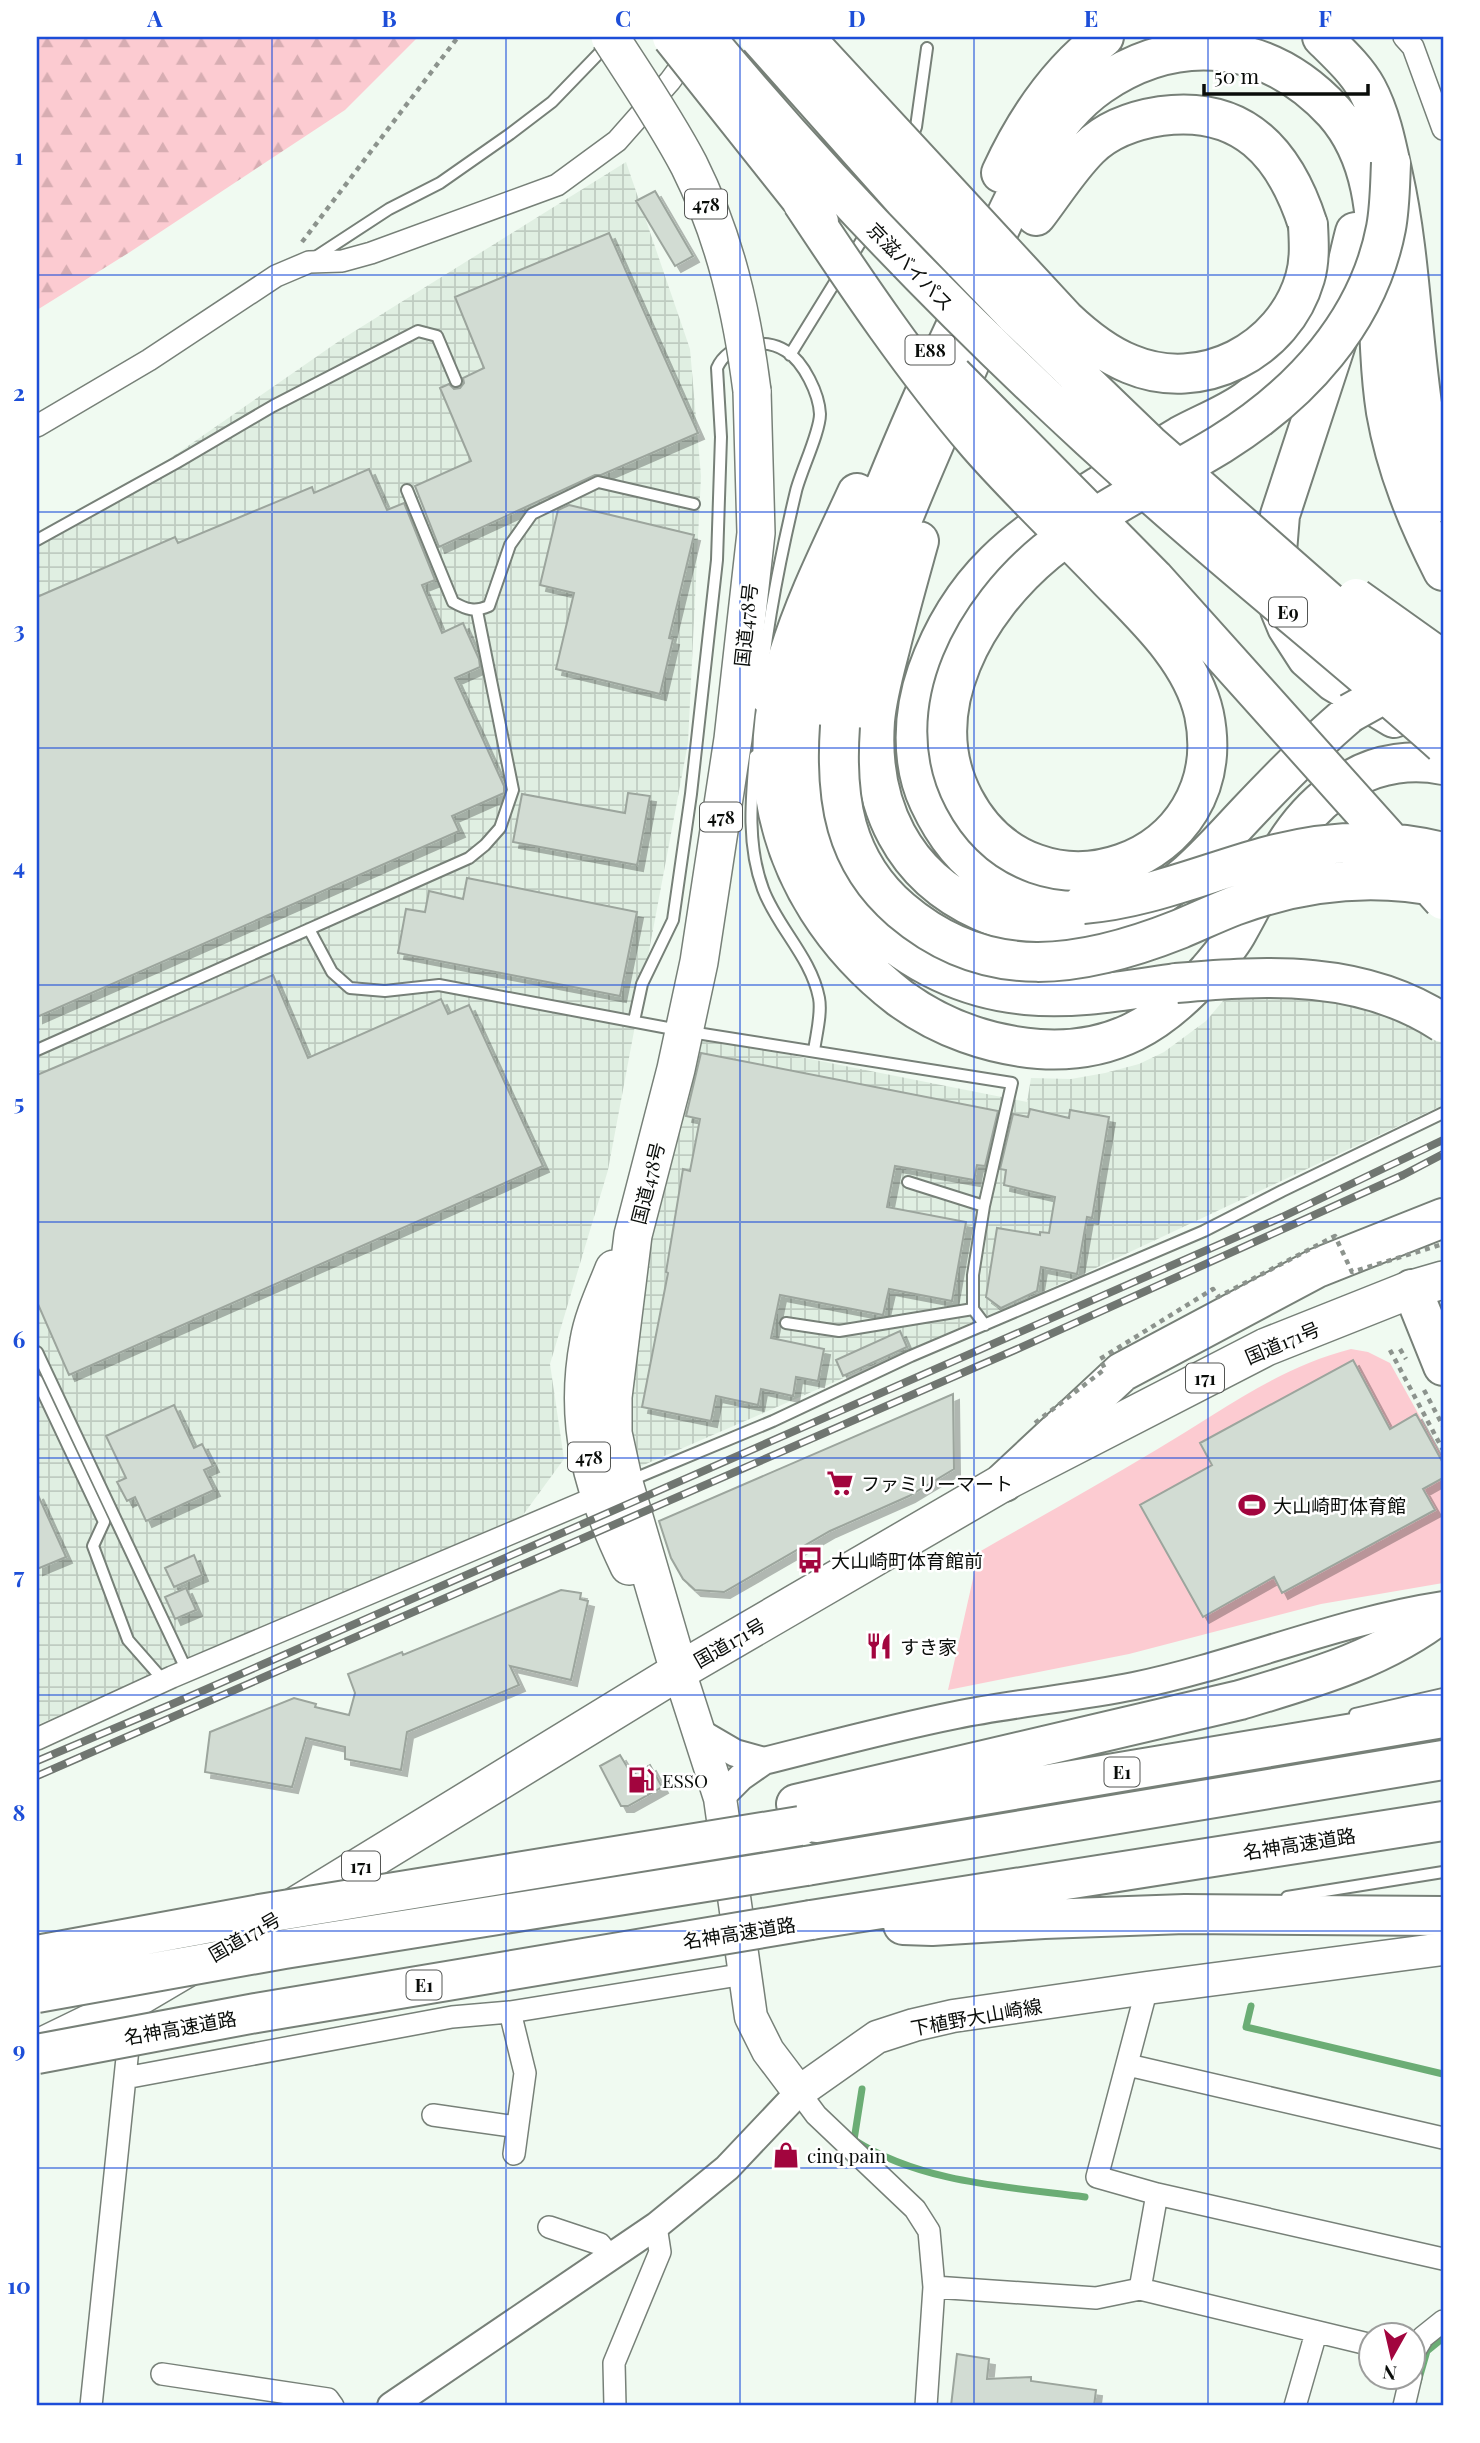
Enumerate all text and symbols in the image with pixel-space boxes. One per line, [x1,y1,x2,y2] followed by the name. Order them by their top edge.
[146,2,163,33] text: A
[381,2,397,33] text: B
[615,2,631,33] text: C
[848,2,866,33] text: D
[1084,2,1098,33] text: E
[1318,2,1332,33] text: F
[1204,52,1368,96] scale bar
[1214,61,1260,89] text: 50 m
[15,140,24,171] text: 1
[685,190,727,218] road number: 478
[862,216,960,316] street label: 京滋バイパス
[906,336,954,364] road number: E88
[13,376,25,407] text: 2
[728,582,762,668] street label: 国道478号
[1269,598,1307,626] road number: E9
[13,613,25,644] text: 3
[700,802,742,832] road number: 478
[13,850,25,881] text: 4
[14,1086,24,1117] text: 5
[624,1139,670,1227] street label: 国道478号
[1241,1315,1323,1369] street label: 国道171号
[13,1323,26,1354] text: 6
[1186,1364,1224,1392] road number: 171
[568,1442,610,1472] road number: 478
[825,1468,855,1498] supermarket icon: ファミリーマート
[861,1470,1013,1496] place label: ファミリーマート
[1237,1490,1267,1520] sports icon: 大山崎町体育館
[1273,1492,1406,1518] place label: 大山崎町体育館
[795,1545,825,1575] bus stop icon: 大山崎町体育館前
[831,1547,983,1573] place label: 大山崎町体育館前
[14,1559,25,1590] text: 7
[688,1611,770,1673] street label: 国道171号
[864,1631,894,1661] restaurant icon: すき家
[900,1633,957,1659] place label: すき家
[1104,1758,1140,1786] road number: E1
[626,1765,656,1795] fuel station icon: ESSO
[662,1767,708,1793] place label: ESSO
[13,1796,25,1827] text: 8
[1241,1821,1357,1865] street label: 名神高速道路
[342,1852,380,1880] road number: 171
[203,1905,285,1967] street label: 国道171号
[681,1910,797,1954] street label: 名神高速道路
[406,1970,442,1999] road number: E1
[908,1992,1044,2040] street label: 下植野大山崎線
[122,2004,238,2050] street label: 名神高速道路
[13,2033,25,2064] text: 9
[771,2140,801,2170] shop icon: cinq pain
[807,2142,887,2168] place label: cinq pain
[7,2269,31,2300] text: 10
[1358,2320,1428,2390] north arrow
[1381,2360,1398,2388] text: N

